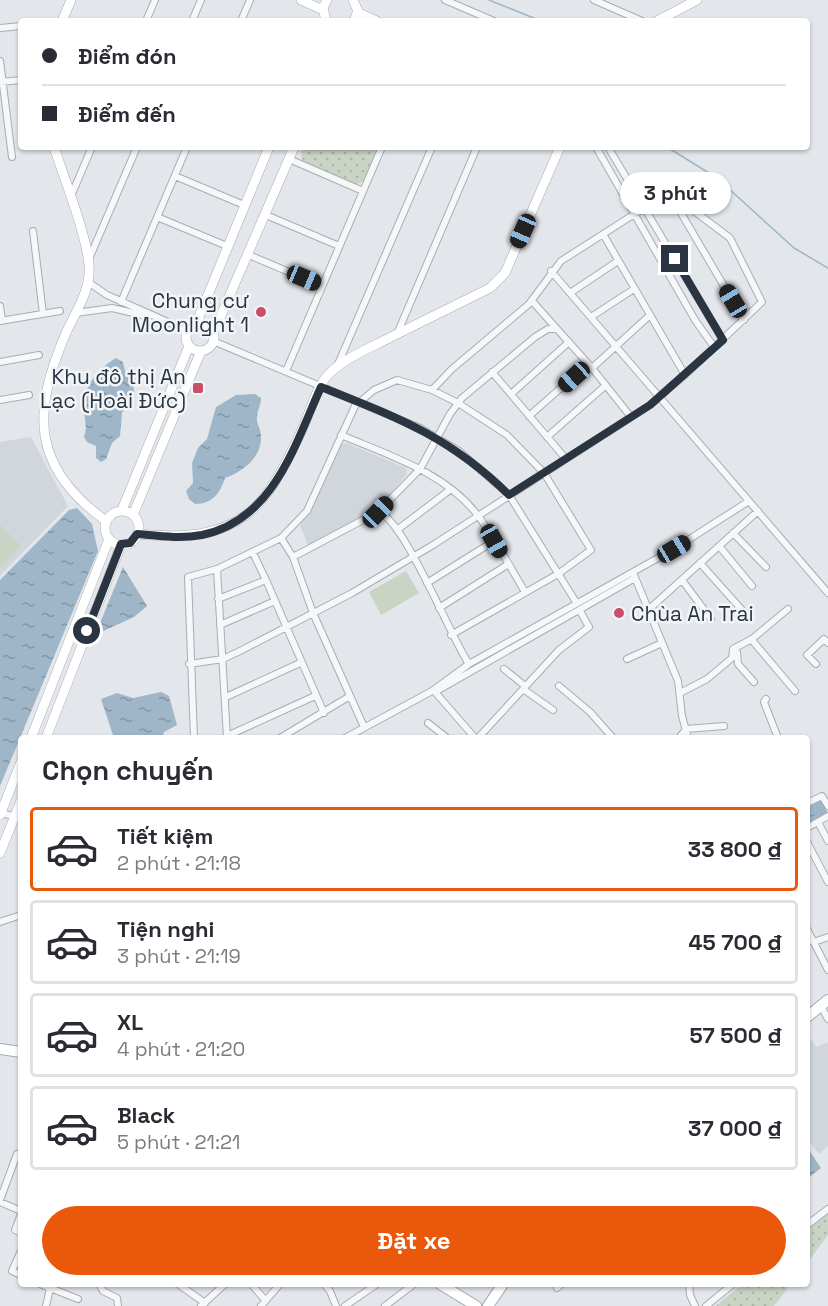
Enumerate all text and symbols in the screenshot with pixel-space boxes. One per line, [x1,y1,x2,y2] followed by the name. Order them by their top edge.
[78,42,177,70] text: Điểm đón
[78,100,176,128] text: Điểm đến
[620,172,730,214] callout: 3 phút
[644,180,707,206] text: 3 phút
[507,211,539,251] car
[661,245,688,272] route end
[284,263,324,293] car
[716,281,750,321] car
[132,287,249,338] place label: Chung cư Moonlight 1
[254,305,268,319] marker: Chung cư Moonlight 1
[555,358,593,396] car
[40,363,186,414] place label: Khu đô thị An Lạc (Hoài Đức)
[191,381,205,395] marker: Khu đô thị An Lạc (Hoài Đức)
[359,493,397,531] car
[477,521,511,561] car
[654,532,694,566] car
[631,600,754,627] place label: Chùa An Trai
[612,606,626,620] marker: Chùa An Trai
[73,617,100,644] route start
[42,753,214,788] text: Chọn chuyến
[45,822,99,876] icon: car
[117,822,213,850] text: Tiết kiệm
[688,835,783,863] text: 33 800 ₫
[117,850,241,876] text: 2 phút · 21:18
[45,915,99,969] icon: car
[117,915,214,943] text: Tiện nghi
[689,928,783,956] text: 45 700 ₫
[117,943,241,969] text: 3 phút · 21:19
[45,1008,99,1062] icon: car
[117,1008,143,1036] text: XL
[689,1021,783,1049] text: 57 500 ₫
[117,1036,245,1062] text: 4 phút · 21:20
[45,1101,99,1155] icon: car
[117,1101,175,1129] text: Black
[688,1114,783,1142] text: 37 000 ₫
[117,1129,240,1155] text: 5 phút · 21:21
[42,1206,786,1275] button: Đặt xe

